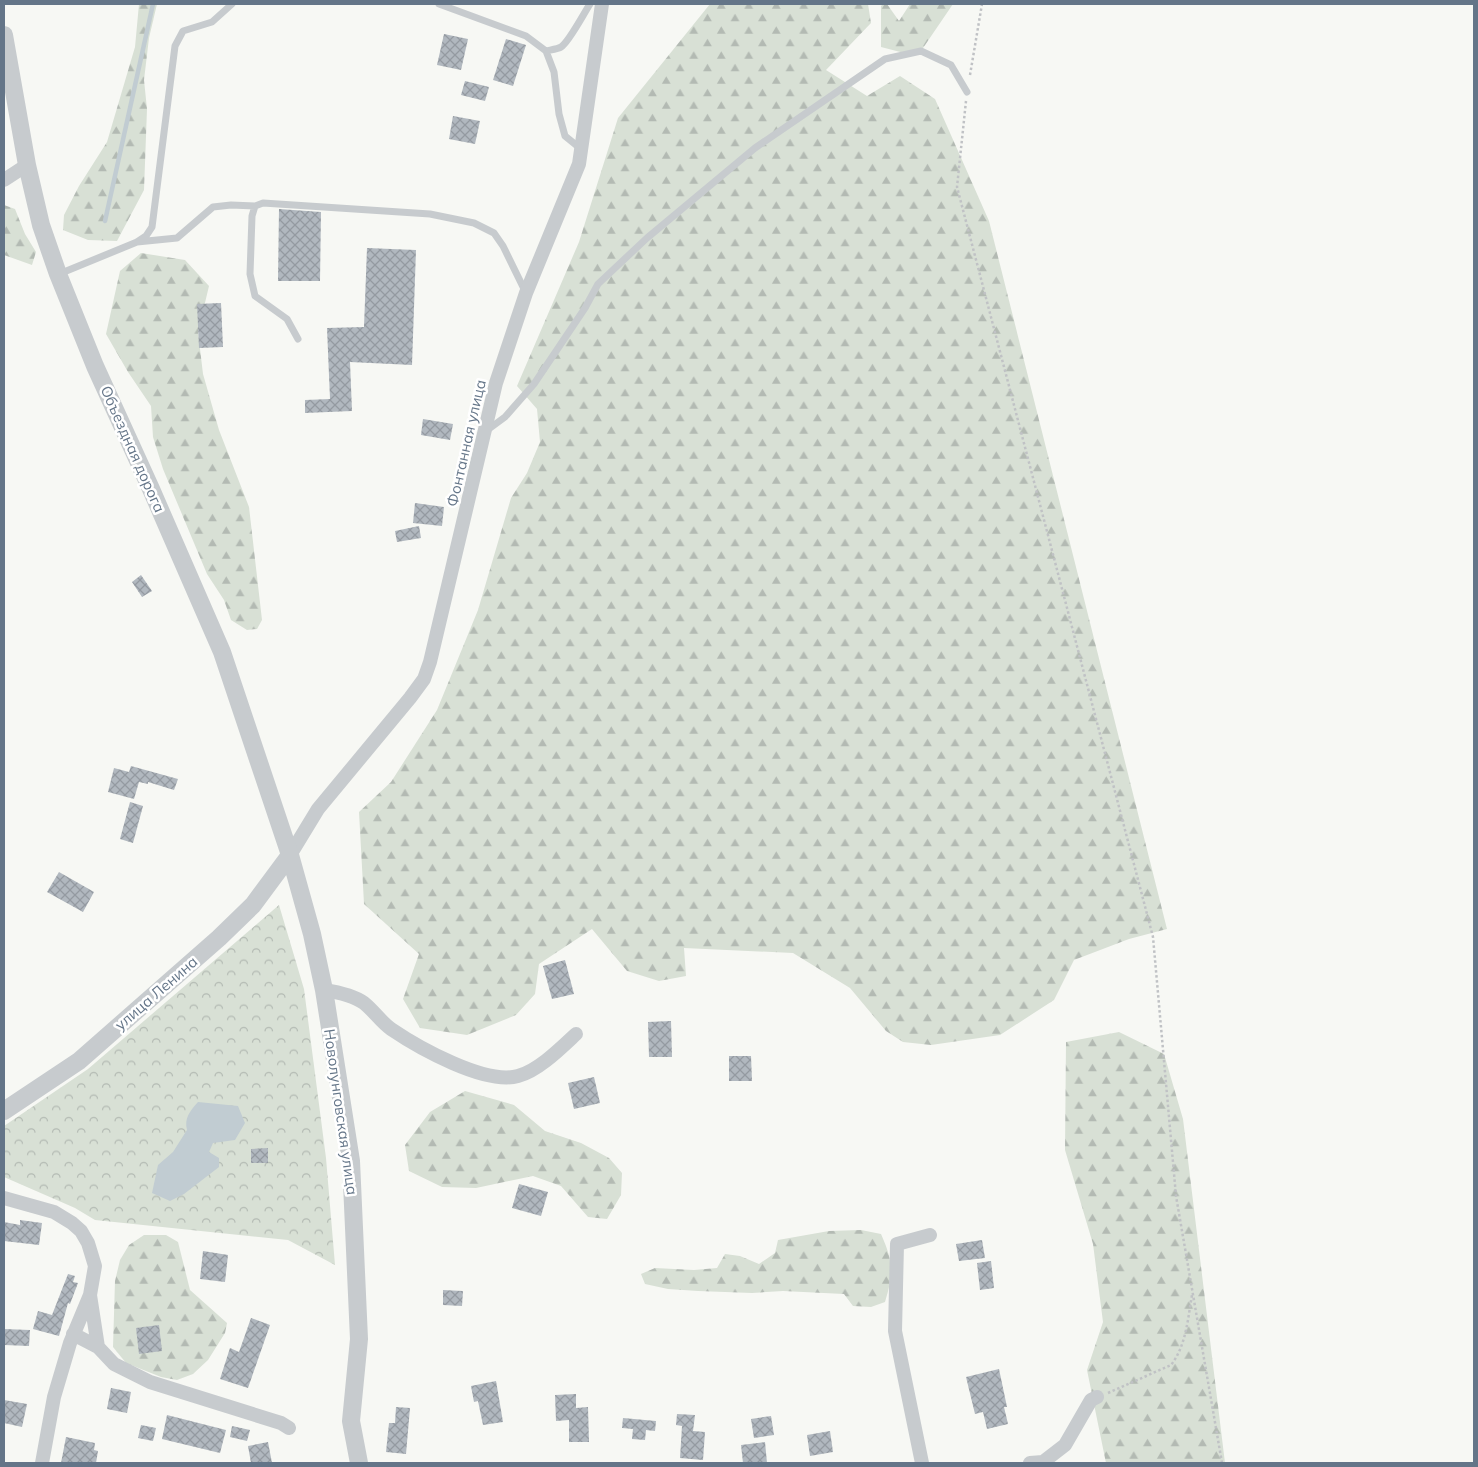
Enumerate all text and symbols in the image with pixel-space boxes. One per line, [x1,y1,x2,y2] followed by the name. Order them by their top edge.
[442,378,490,508] street label: Фонтанная улица
[97,383,169,515] street label: Объездная дорога
[111,952,201,1034] street label: улица Ленина
[320,1028,362,1196] street label: Новолунговская улица

